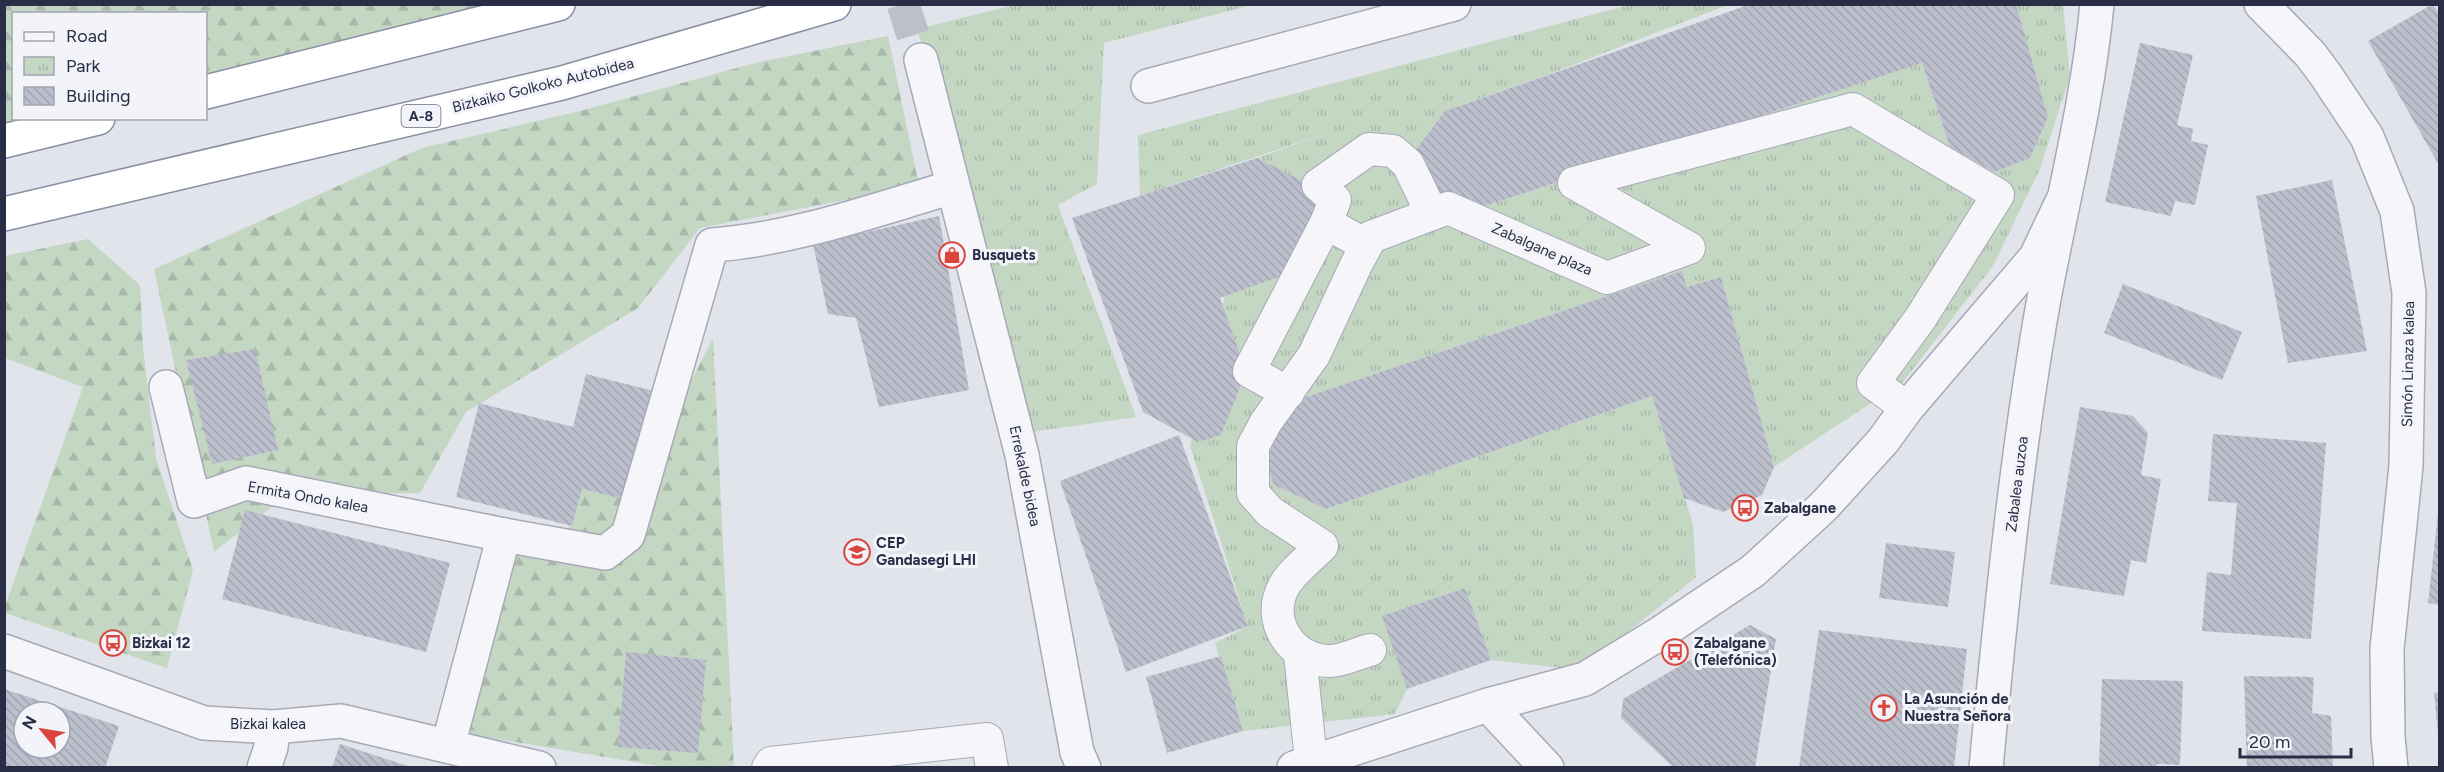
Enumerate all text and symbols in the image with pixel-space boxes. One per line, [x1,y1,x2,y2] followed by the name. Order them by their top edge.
[12,12,207,120] legend
[66,25,107,47] text: Road
[450,54,636,116] street label: Bizkaiko Golkoko Autobidea
[66,55,101,77] text: Park
[66,85,131,107] text: Building
[402,105,440,127] road number: A-8
[1489,219,1595,279] street label: Zabalgane plaza
[937,240,967,270] shop icon: Busquets
[972,246,1035,264] place label: Busquets
[2398,301,2418,427] street label: Simón Linaza kalea
[1006,424,1044,528] street label: Errekalde bidea
[2002,435,2032,533] street label: Zabalea auzoa
[246,478,370,516] street label: Ermita Ondo kalea
[1730,493,1760,523] bus stop icon: Zabalgane
[1764,499,1837,517] place label: Zabalgane
[876,534,976,569] place label: CEP Gandasegi LHI
[842,537,872,567] school or university icon: CEP Gandasegi LHI
[98,628,128,658] bus stop icon: Bizkai 12
[132,634,191,652] place label: Bizkai 12
[1694,634,1777,669] place label: Zabalgane (Telefónica)
[1660,637,1690,667] bus stop icon: Zabalgane (Telefónica)
[1904,690,2011,725] place label: La Asunción de Nuestra Señora
[1869,693,1899,723] church icon: La Asunción de Nuestra Señora
[12,700,72,760] north arrow
[18,713,41,733] text: N
[230,715,306,733] street label: Bizkai kalea
[2240,721,2351,759] scale bar
[2249,731,2290,753] text: 20 m

